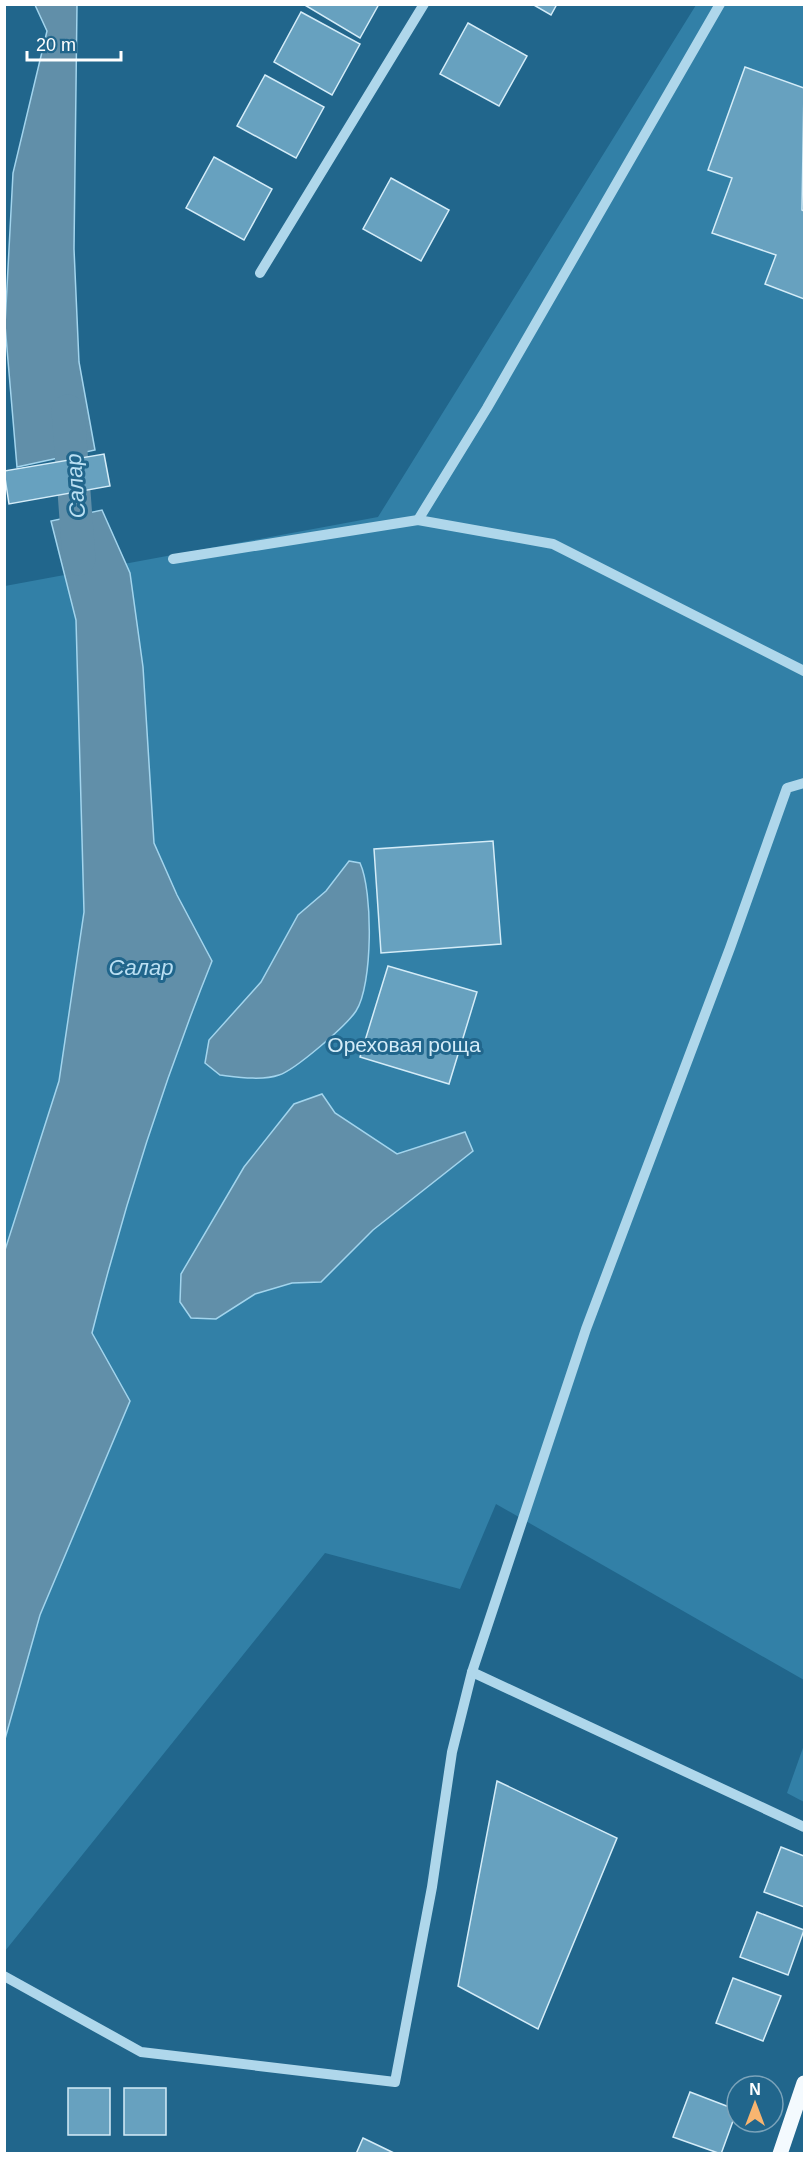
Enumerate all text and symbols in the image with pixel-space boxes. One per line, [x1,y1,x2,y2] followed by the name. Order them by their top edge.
[27,24,122,62] scale bar
[36,35,76,55] text: 20 m
[61,453,90,519] water label: Салар
[108,955,174,980] water label: Салар
[327,1033,481,1056] park label: Ореховая роща
[725,2074,785,2134] north arrow
[749,2081,761,2098] text: N

